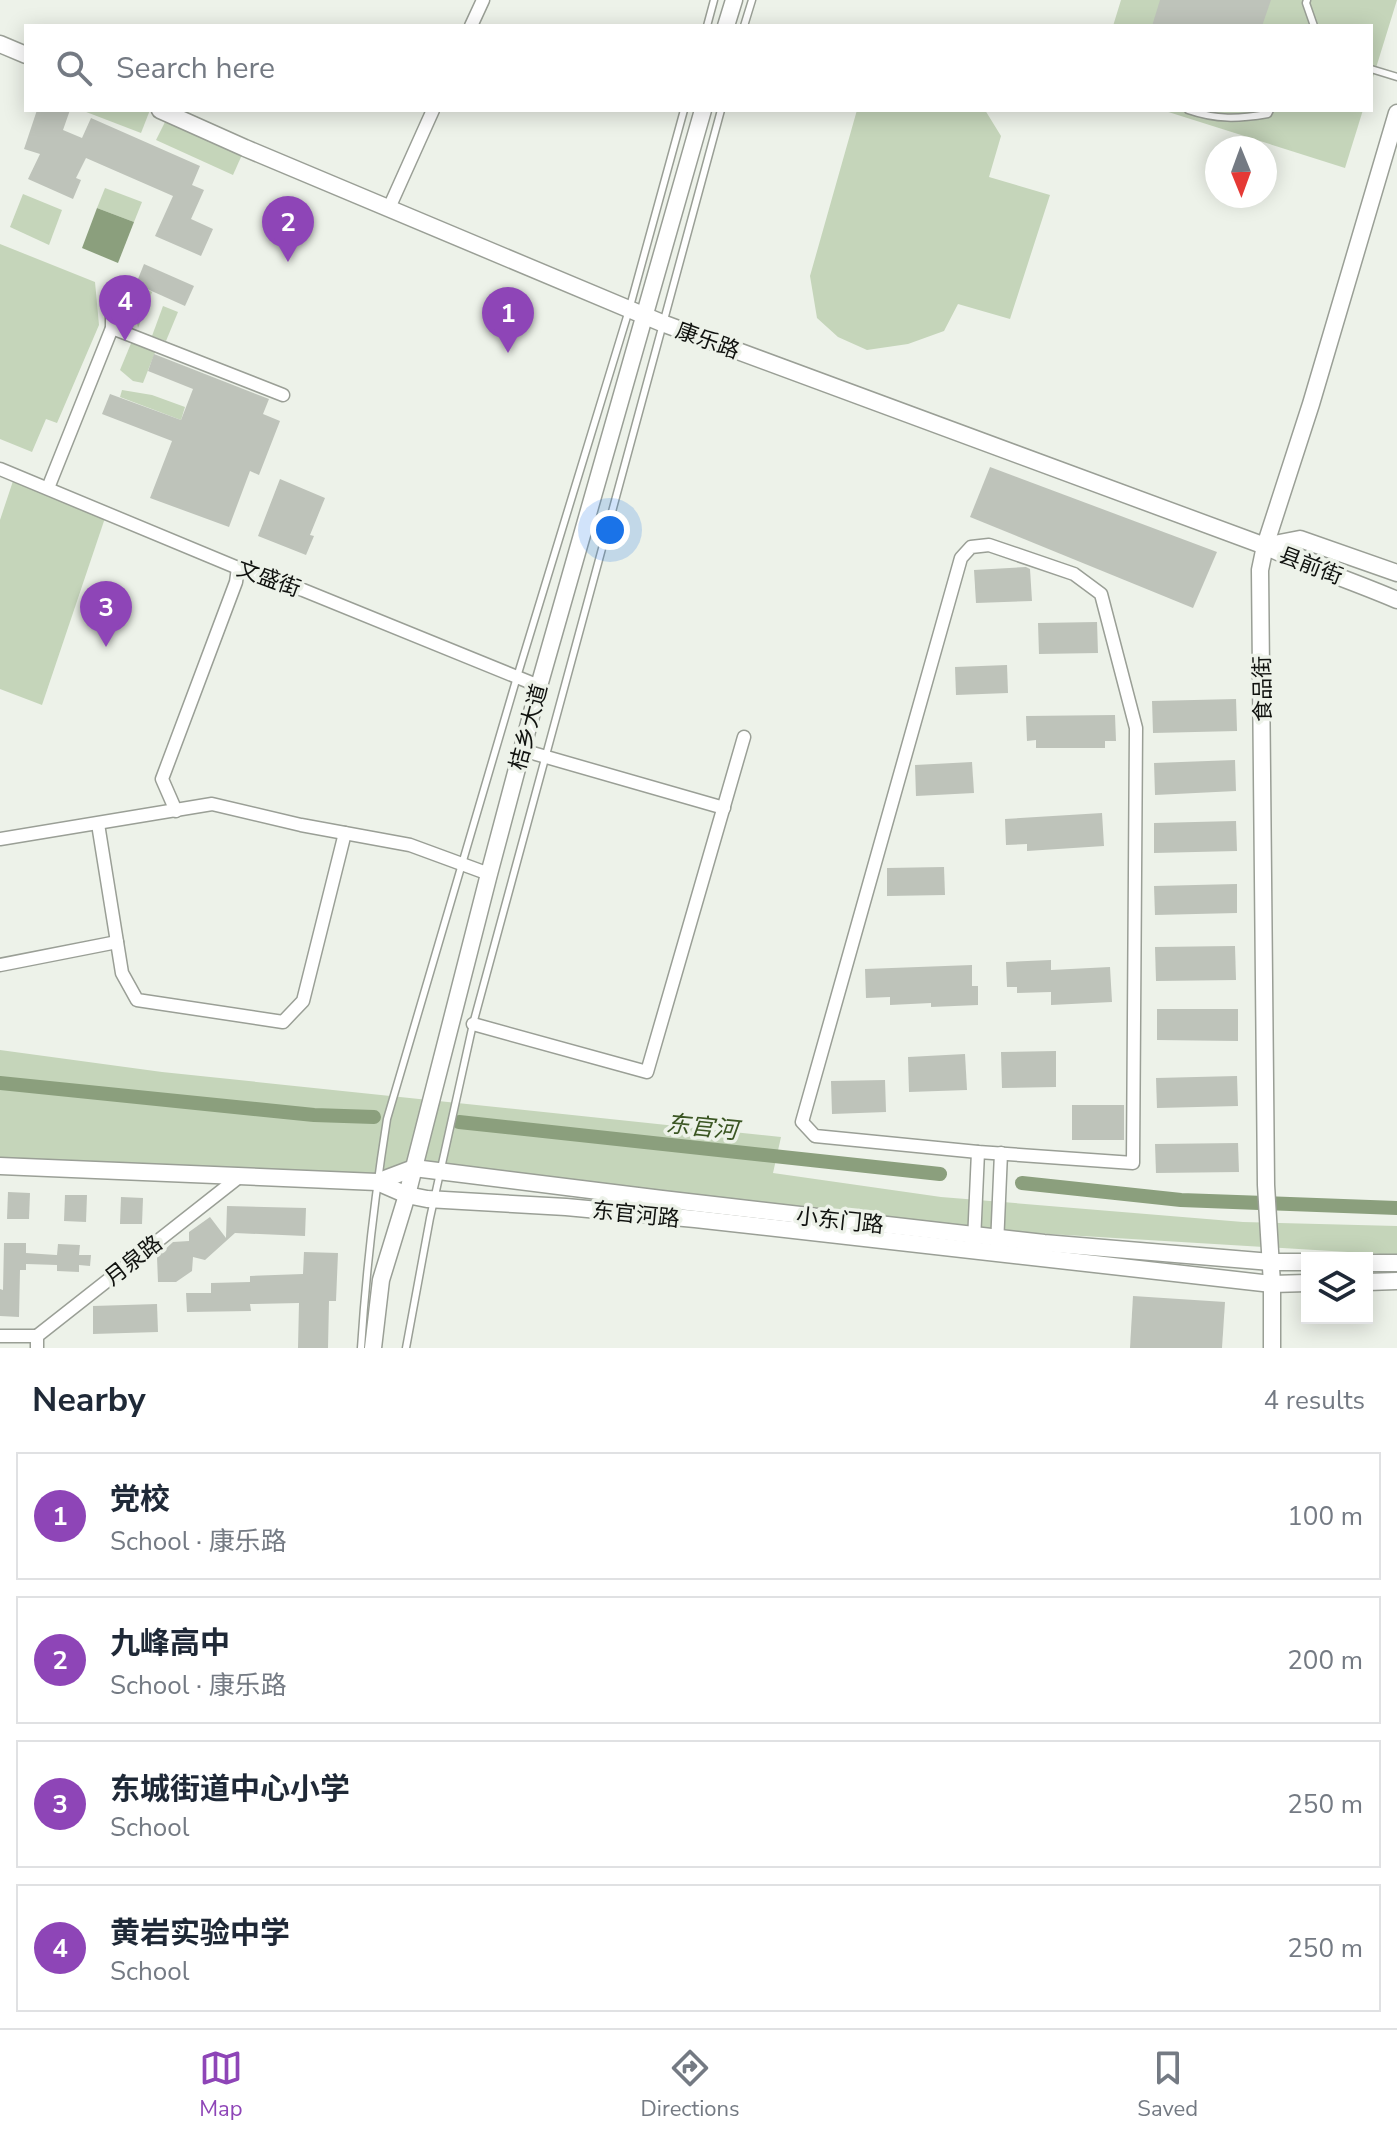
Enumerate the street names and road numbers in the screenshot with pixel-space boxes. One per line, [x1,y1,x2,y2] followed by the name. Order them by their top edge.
[672,316,744,366] street label: 康乐路
[1274,540,1347,592] street label: 县前街
[233,554,305,604] street label: 文盛街
[1247,656,1279,722] street label: 食品街
[503,681,555,774] street label: 桔乡大道
[591,1195,681,1235] street label: 东官河路
[795,1201,885,1241] street label: 小东门路
[98,1229,169,1293] street label: 月泉路

